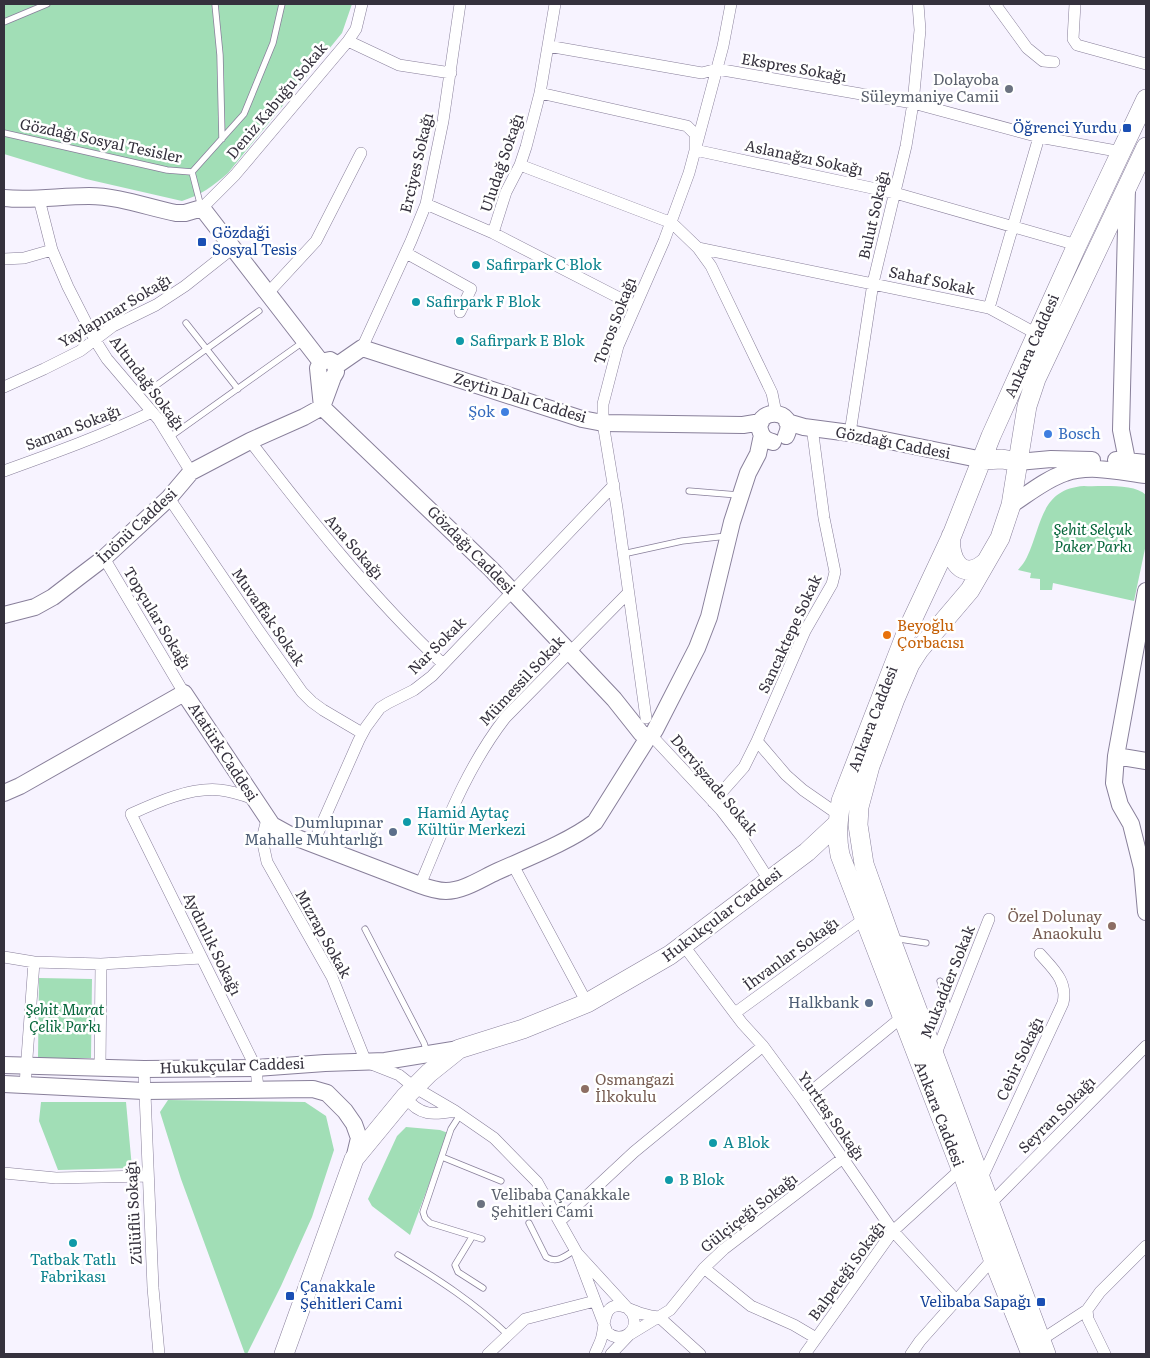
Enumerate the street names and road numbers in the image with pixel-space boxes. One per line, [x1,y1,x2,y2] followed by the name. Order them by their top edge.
[220,36,332,163] street label: Deniz Kabuğu Sokak
[740,46,849,87] street label: Ekspres Sokağı
[393,110,438,215] street label: Erciyes Sokağı
[473,110,528,215] street label: Uludağ Sokağı
[18,111,185,168] street label: Gözdağı Sosyal Tesisler
[743,133,866,180] street label: Aslanağzı Sokağı
[851,168,894,261] street label: Bulut Sokağı
[887,259,978,300] street label: Sahaf Sokak
[54,267,175,352] street label: Yaylapınar Sokağı
[586,273,641,368] street label: Toros Sokağı
[997,290,1064,401] street label: Ankara Caddesi
[105,330,191,434] street label: Altındağ Sokağı
[451,365,590,428] street label: Zeytin Dalı Caddesi
[22,398,123,455] street label: Saman Sokağı
[834,419,953,464] street label: Gözdağı Caddesi
[91,482,181,568] street label: İnönü Caddesi
[423,500,521,598] street label: Gözdağı Caddesi
[320,508,390,584] street label: Ana Sokağı
[119,562,198,673] street label: Topçular Sokağı
[227,563,312,670] street label: Muvaffak Sokak
[751,569,827,697] street label: Sancaktepe Sokak
[402,610,471,679] street label: Nar Sokak
[473,629,570,730] street label: Mümessil Sokak
[841,662,902,775] street label: Ankara Caddesi
[184,697,265,805] street label: Atatürk Caddesi
[666,728,765,840] street label: Dervişzade Sokak
[656,861,786,967] street label: Hukukçular Caddesi
[290,885,359,983] street label: Mızrap Sokak
[178,888,248,999] street label: Aydınlık Sokağı
[738,910,843,995] street label: İhvanlar Sokağı
[913,920,980,1042] street label: Mukadder Sokak
[989,1013,1048,1104] street label: Cebir Sokağı
[159,1050,305,1079] street label: Hukukçular Caddesi
[910,1057,971,1170] street label: Ankara Caddesi
[793,1066,871,1164] street label: Yurttaş Sokağı
[1012,1070,1100,1158] street label: Seyran Sokağı
[118,1161,147,1266] street label: Zülüflü Sokağı
[695,1166,802,1257] street label: Gülçiçeği Sokağı
[802,1216,890,1325] street label: Balpeteği Sokağı

